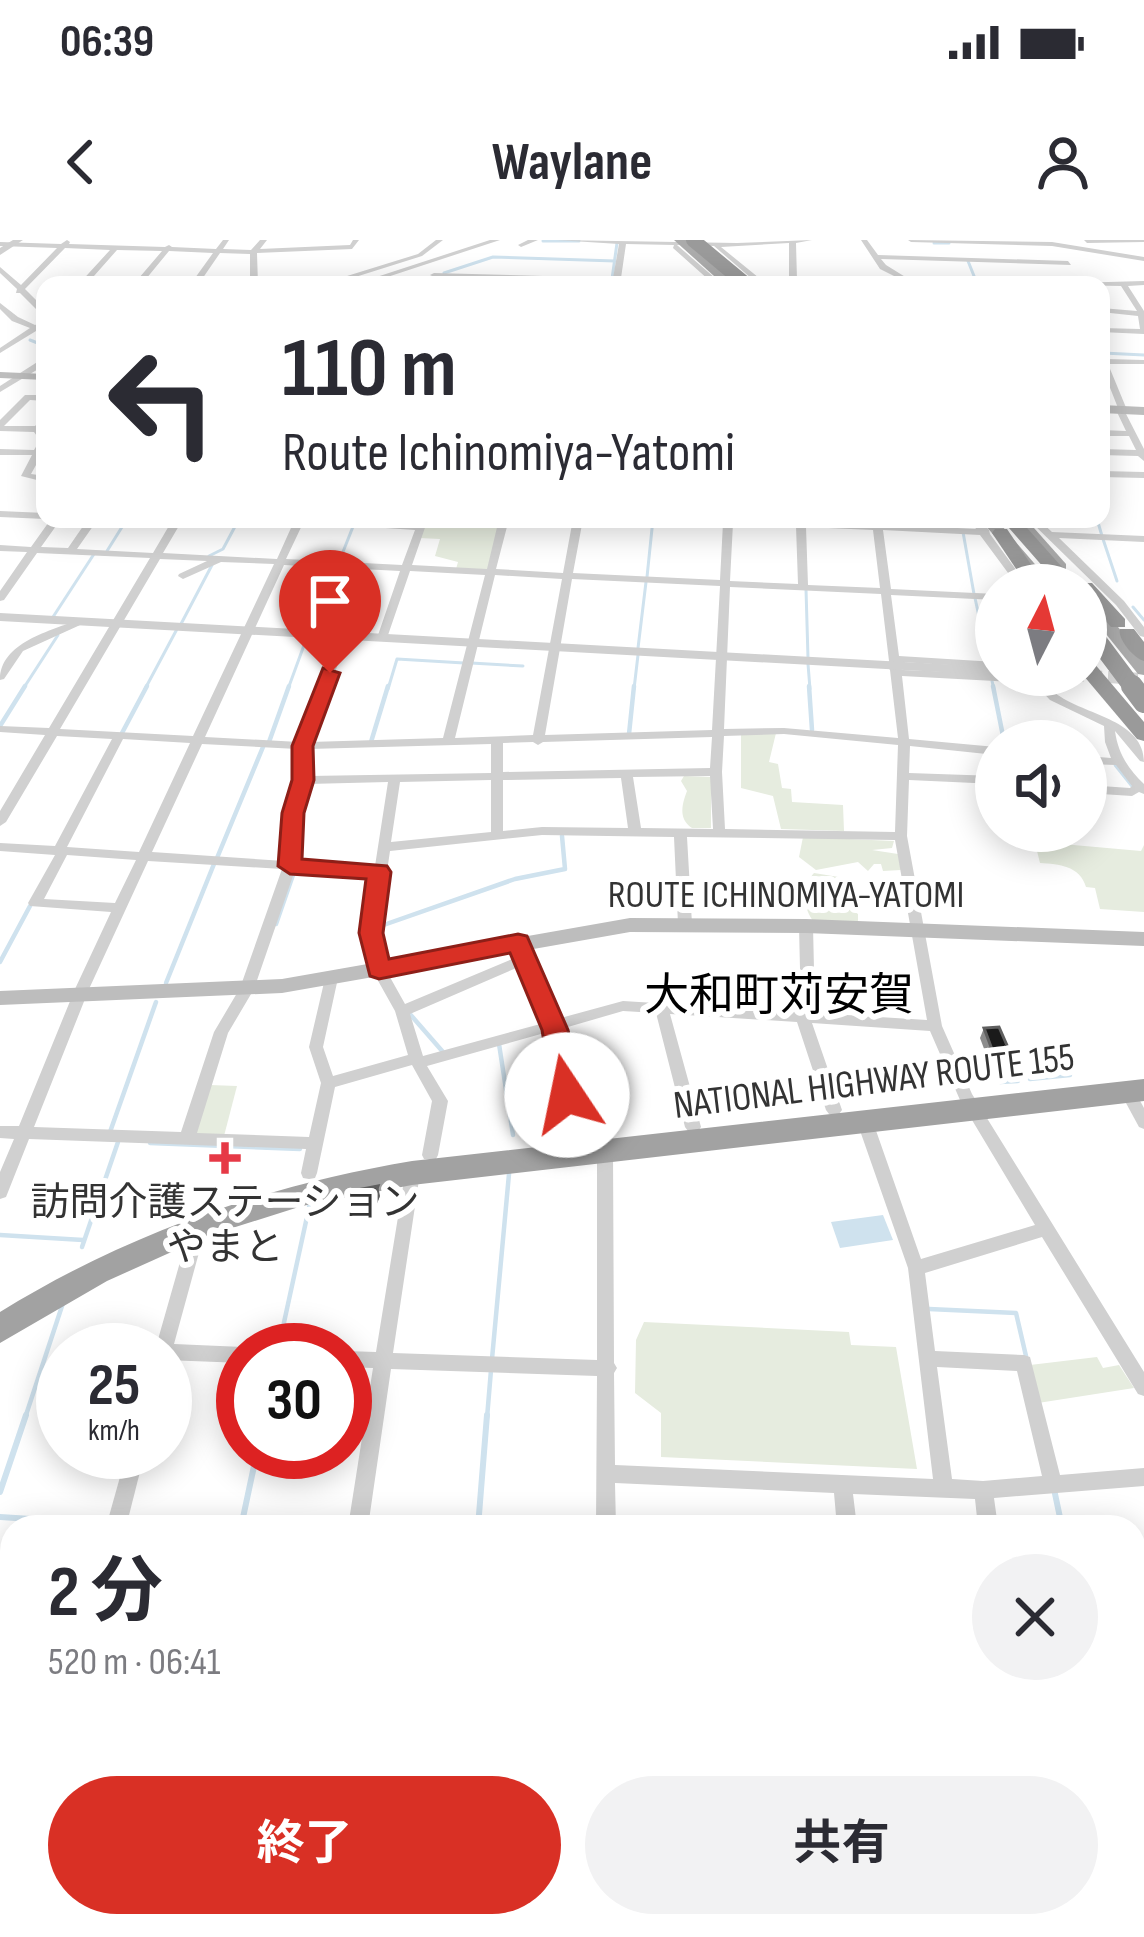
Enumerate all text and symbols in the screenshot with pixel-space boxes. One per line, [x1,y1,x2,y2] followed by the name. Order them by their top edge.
[60,15,154,70] text: 06:39
[48,129,114,195] icon: back
[1030,129,1096,195] icon: person
[492,130,652,195] text: Waylane
[282,319,457,420] text: 110 m
[84,324,240,480] icon: left
[282,421,735,486] text: Route Ichinomiya-Yatomi
[279,550,381,673] pin
[975,564,1107,696] north arrow
[975,564,1107,852] map controls
[297,568,363,634] icon: arrive
[975,720,1107,852] button: sound
[608,872,964,919] street label: ROUTE ICHINOMIYA-YATOMI
[644,969,914,1024] district label: 大和町苅安賀
[504,1032,630,1158] position arrow
[671,1034,1077,1130] street label: NATIONAL HIGHWAY ROUTE 155
[209,1142,241,1174] marker: 訪問介護ステーション やまと
[30,1180,420,1272] place label: 訪問介護ステーション やまと
[216,1323,372,1479] speed limit sign: 30
[88,1350,140,1422] text: 25
[88,1413,140,1449] text: km/h
[48,1550,163,1637] text: 2 分
[972,1554,1098,1680] button: close
[48,1639,220,1686] text: 520 m · 06:41
[48,1776,561,1914] button: 終了
[585,1776,1098,1914] button: 共有

